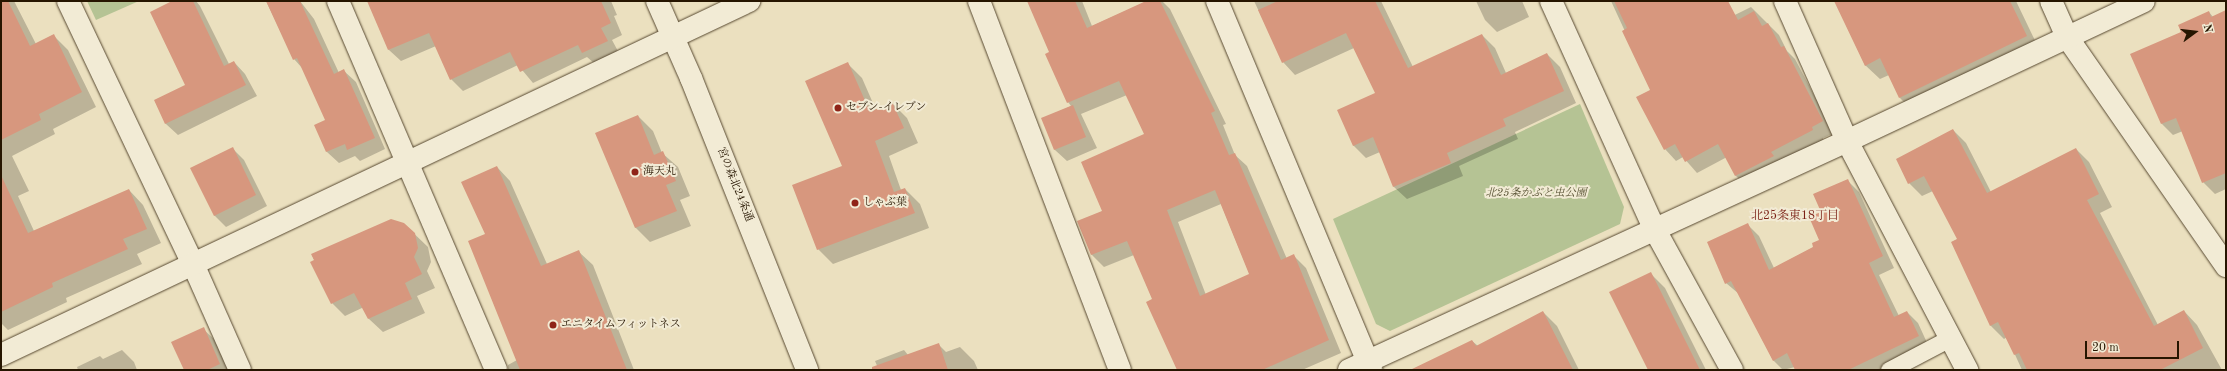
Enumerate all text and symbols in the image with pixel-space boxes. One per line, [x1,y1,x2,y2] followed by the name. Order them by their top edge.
[2175,12,2215,52] north arrow
[2201,23,2213,34] text: N
[846,101,927,115] place label: セブン-イレブン
[833,103,843,113] marker: セブン-イレブン
[713,146,755,224] street label: 宮の森北24条通
[643,165,676,179] place label: 海天丸
[630,167,640,177] marker: 海天丸
[1486,187,1586,201] park label: 北25条かぶと虫公園
[863,196,907,210] place label: しゃぶ葉
[850,198,860,208] marker: しゃぶ葉
[1751,210,1839,224] district label: 北25条東18丁目
[561,318,682,332] place label: エニタイムフィットネス
[548,320,558,330] marker: エニタイムフィットネス
[2087,333,2181,359] scale bar
[2092,342,2119,354] text: 20 m

